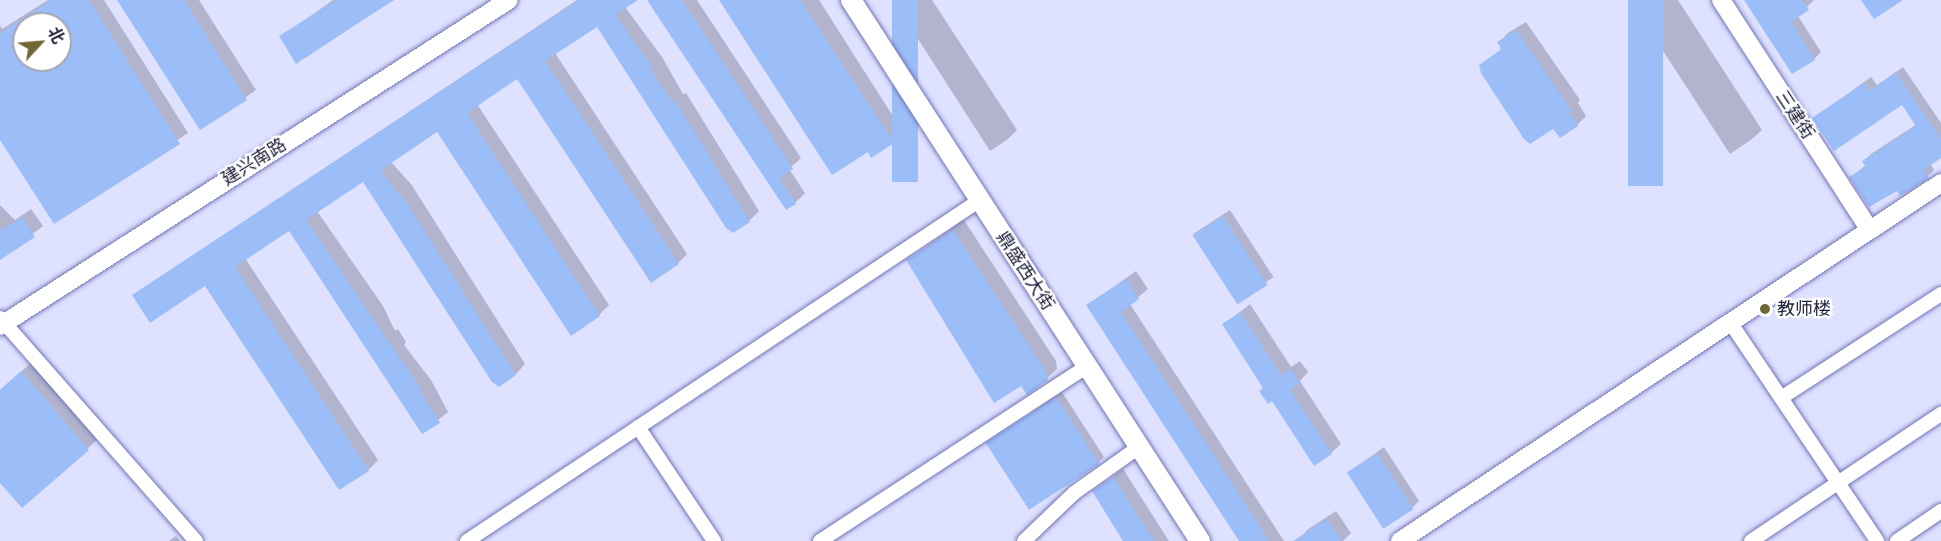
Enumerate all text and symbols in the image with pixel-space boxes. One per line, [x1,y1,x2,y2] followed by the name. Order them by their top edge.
[12,12,72,72] north arrow
[42,23,71,47] text: 北
[1771,86,1819,144] street label: 三建街
[218,134,290,190] street label: 建兴南路
[991,227,1059,315] street label: 鼎盛西大街
[1777,298,1831,320] place label: 教师楼
[1758,302,1772,316] marker: 教师楼

